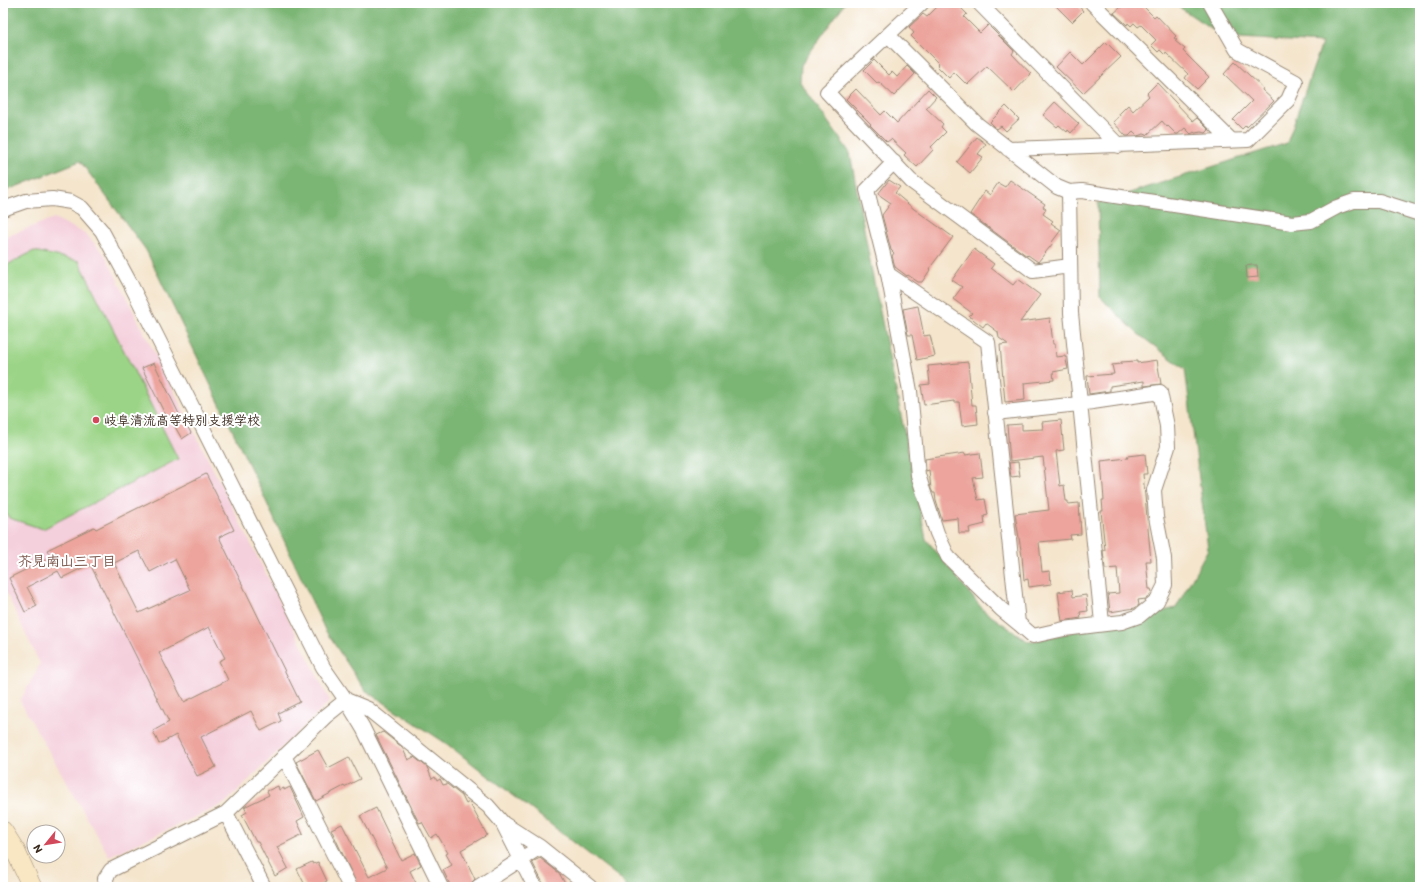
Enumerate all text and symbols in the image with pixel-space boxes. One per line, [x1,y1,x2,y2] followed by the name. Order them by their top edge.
[104,413,260,428] place label: 岐阜清流高等特別支援学校
[91,415,101,425] marker: 岐阜清流高等特別支援学校
[18,553,116,570] district label: 芥見南山三丁目
[26,824,66,864] north arrow
[30,842,45,855] text: N

